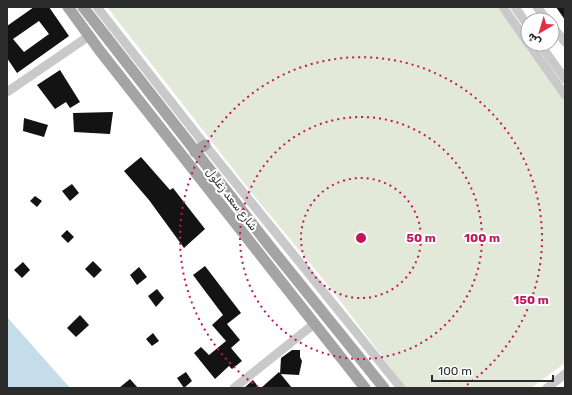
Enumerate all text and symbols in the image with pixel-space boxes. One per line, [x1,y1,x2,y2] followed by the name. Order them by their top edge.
[520,12,560,52] north arrow
[525,30,544,49] text: ش
[202,165,260,234] street label: شارع سعد زغلول
[354,231,368,245] centre of rings
[406,231,436,245] text: 50 m
[464,231,500,245] text: 100 m
[513,293,549,307] text: 150 m
[432,357,553,383] scale bar
[438,364,472,378] text: 100 m

